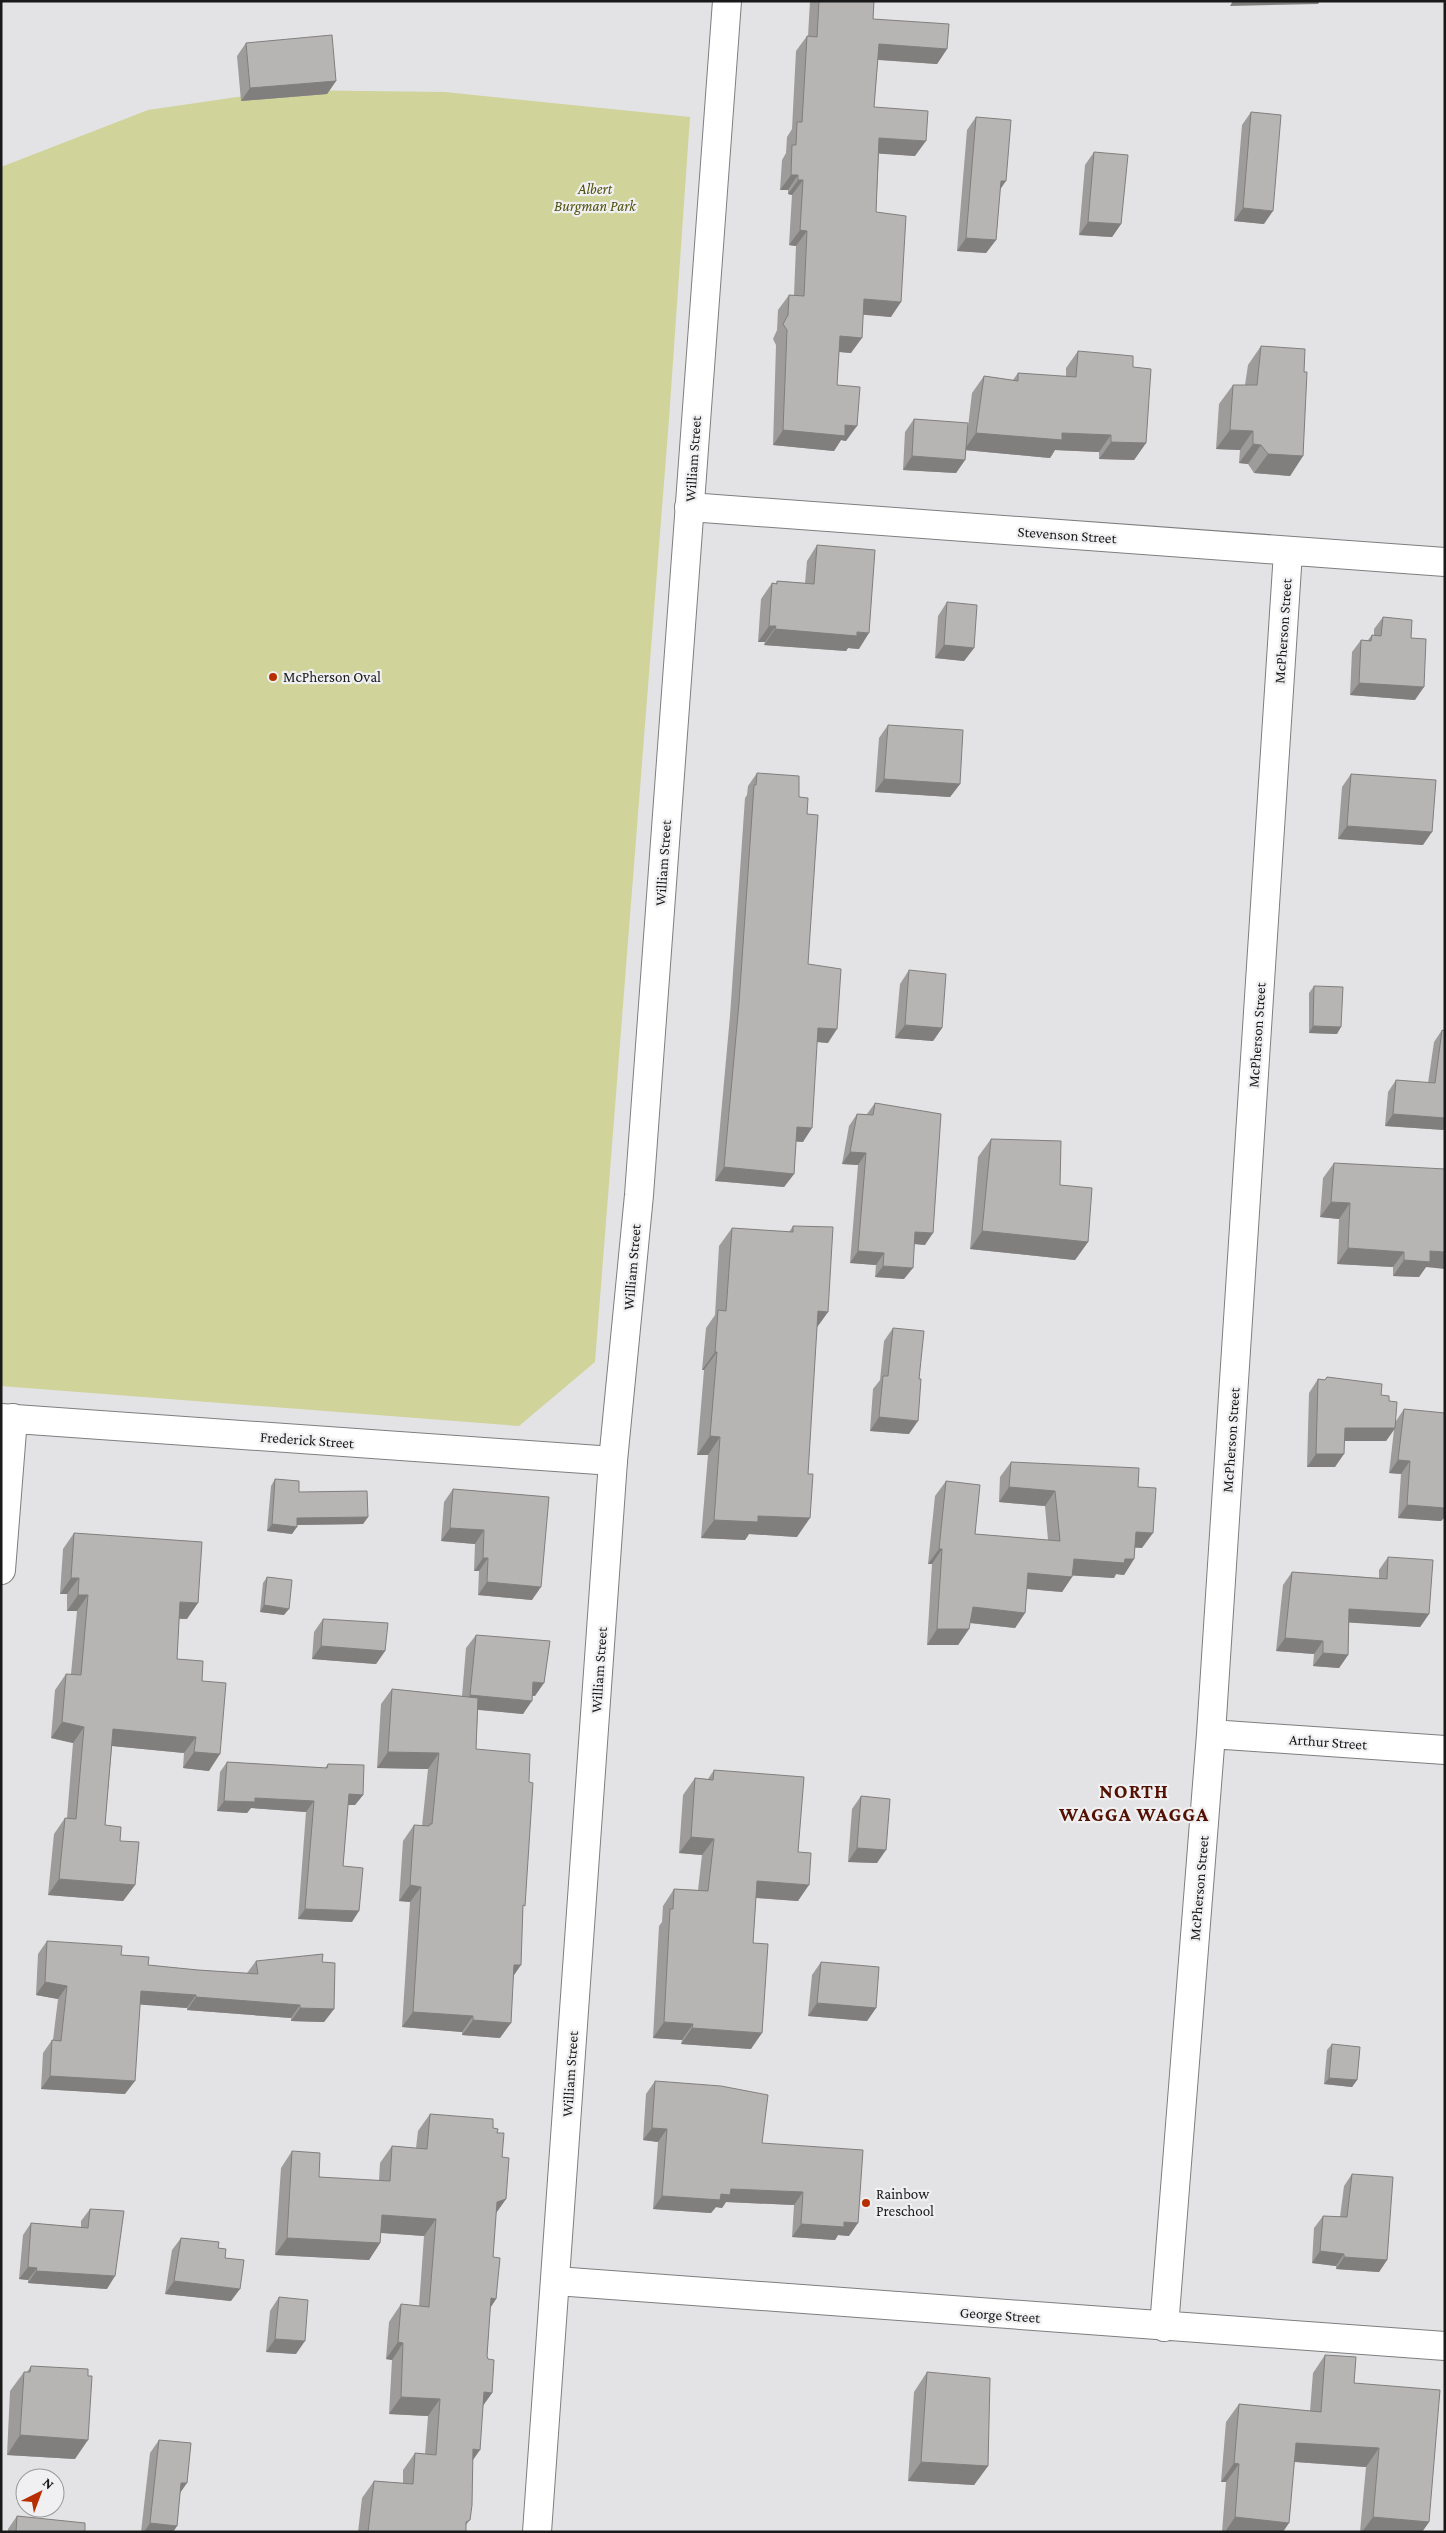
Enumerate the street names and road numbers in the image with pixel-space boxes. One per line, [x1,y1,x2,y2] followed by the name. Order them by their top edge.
[682,414,704,503] street label: William Street
[1017,524,1118,547] street label: Stevenson Street
[1271,577,1295,684] street label: McPherson Street
[652,818,674,907] street label: William Street
[1245,981,1269,1088] street label: McPherson Street
[620,1222,644,1311] street label: William Street
[1219,1386,1243,1493] street label: McPherson Street
[260,1429,355,1451] street label: Frederick Street
[588,1625,610,1714] street label: William Street
[1288,1731,1369,1753] street label: Arthur Street
[1186,1834,1212,1941] street label: McPherson Street
[559,2029,581,2118] street label: William Street
[959,2304,1042,2327] street label: George Street

